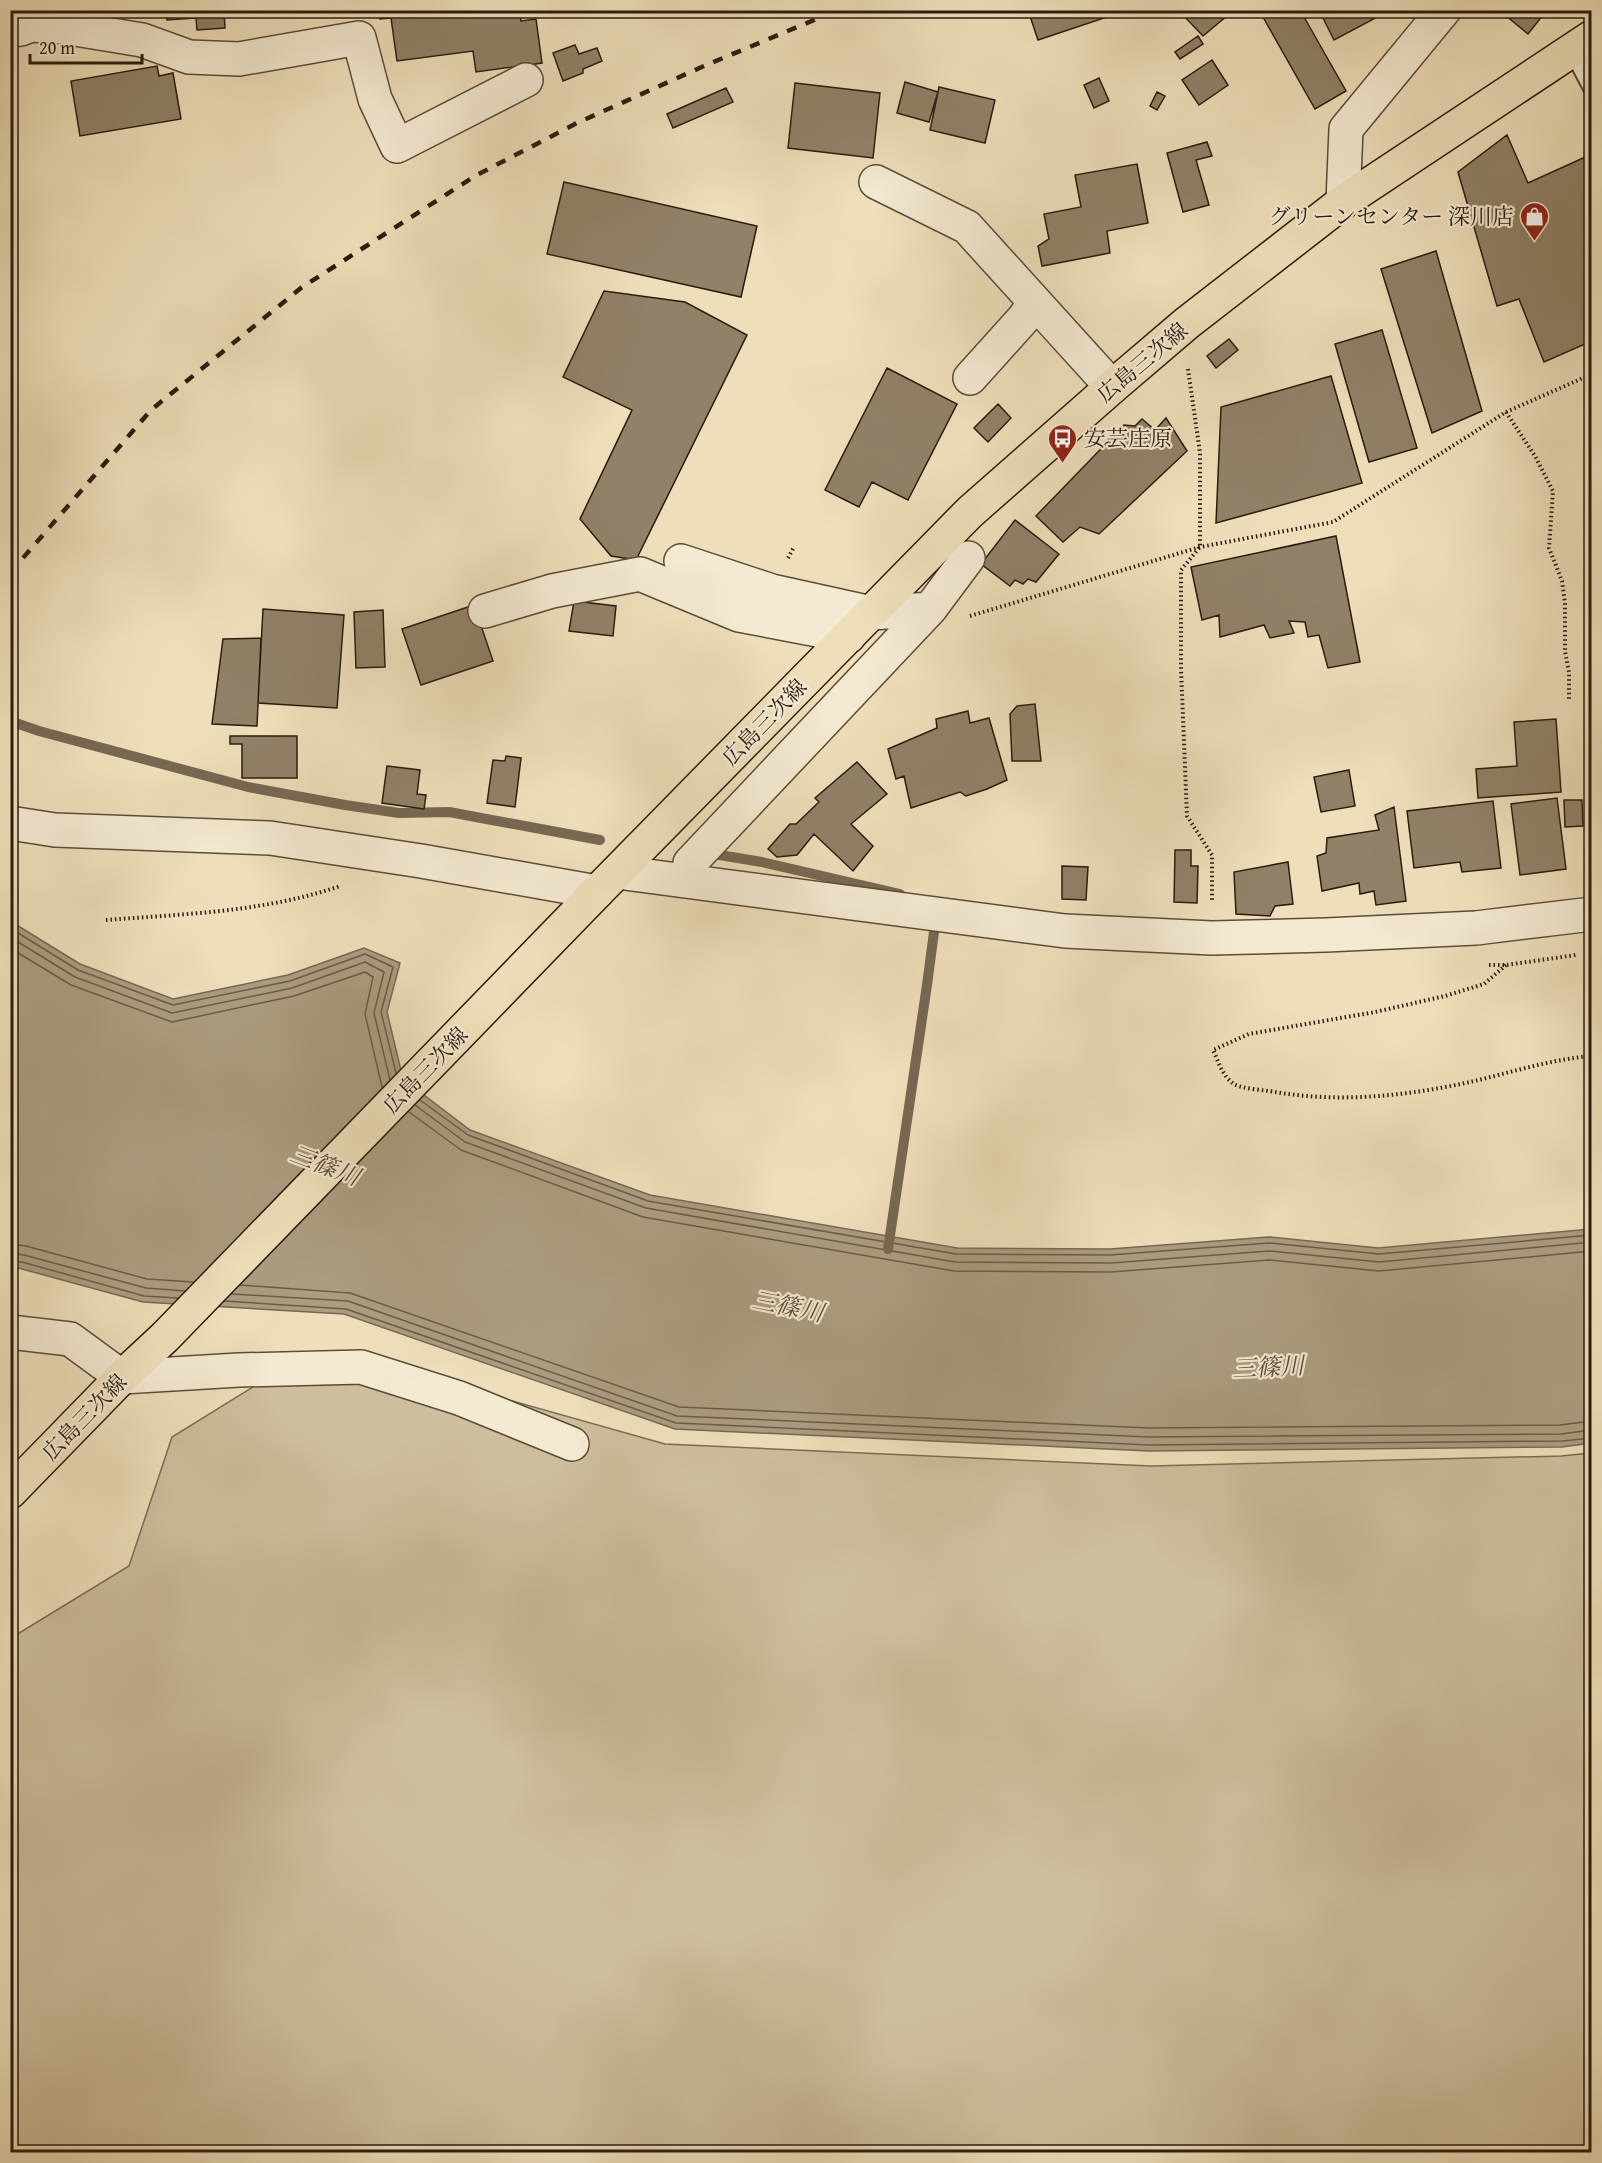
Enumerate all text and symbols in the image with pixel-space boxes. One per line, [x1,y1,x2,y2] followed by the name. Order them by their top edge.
[30,27,142,65] scale bar
[39,34,75,61] text: 20 m
[1268,200,1514,232] place label: グリーンセンター 深川店
[1519,200,1551,242] shop icon: グリーンセンター 深川店
[1090,314,1194,410] street label: 広島三次線
[1047,422,1079,464] bus stop icon: 安芸庄原
[1084,422,1172,454] place label: 安芸庄原
[714,671,814,773] street label: 広島三次線
[375,1019,475,1121] street label: 広島三次線
[285,1136,368,1195] water label: 三篠川
[749,1282,830,1331] water label: 三篠川
[1231,1347,1308,1386] water label: 三篠川
[34,1366,134,1468] street label: 広島三次線

